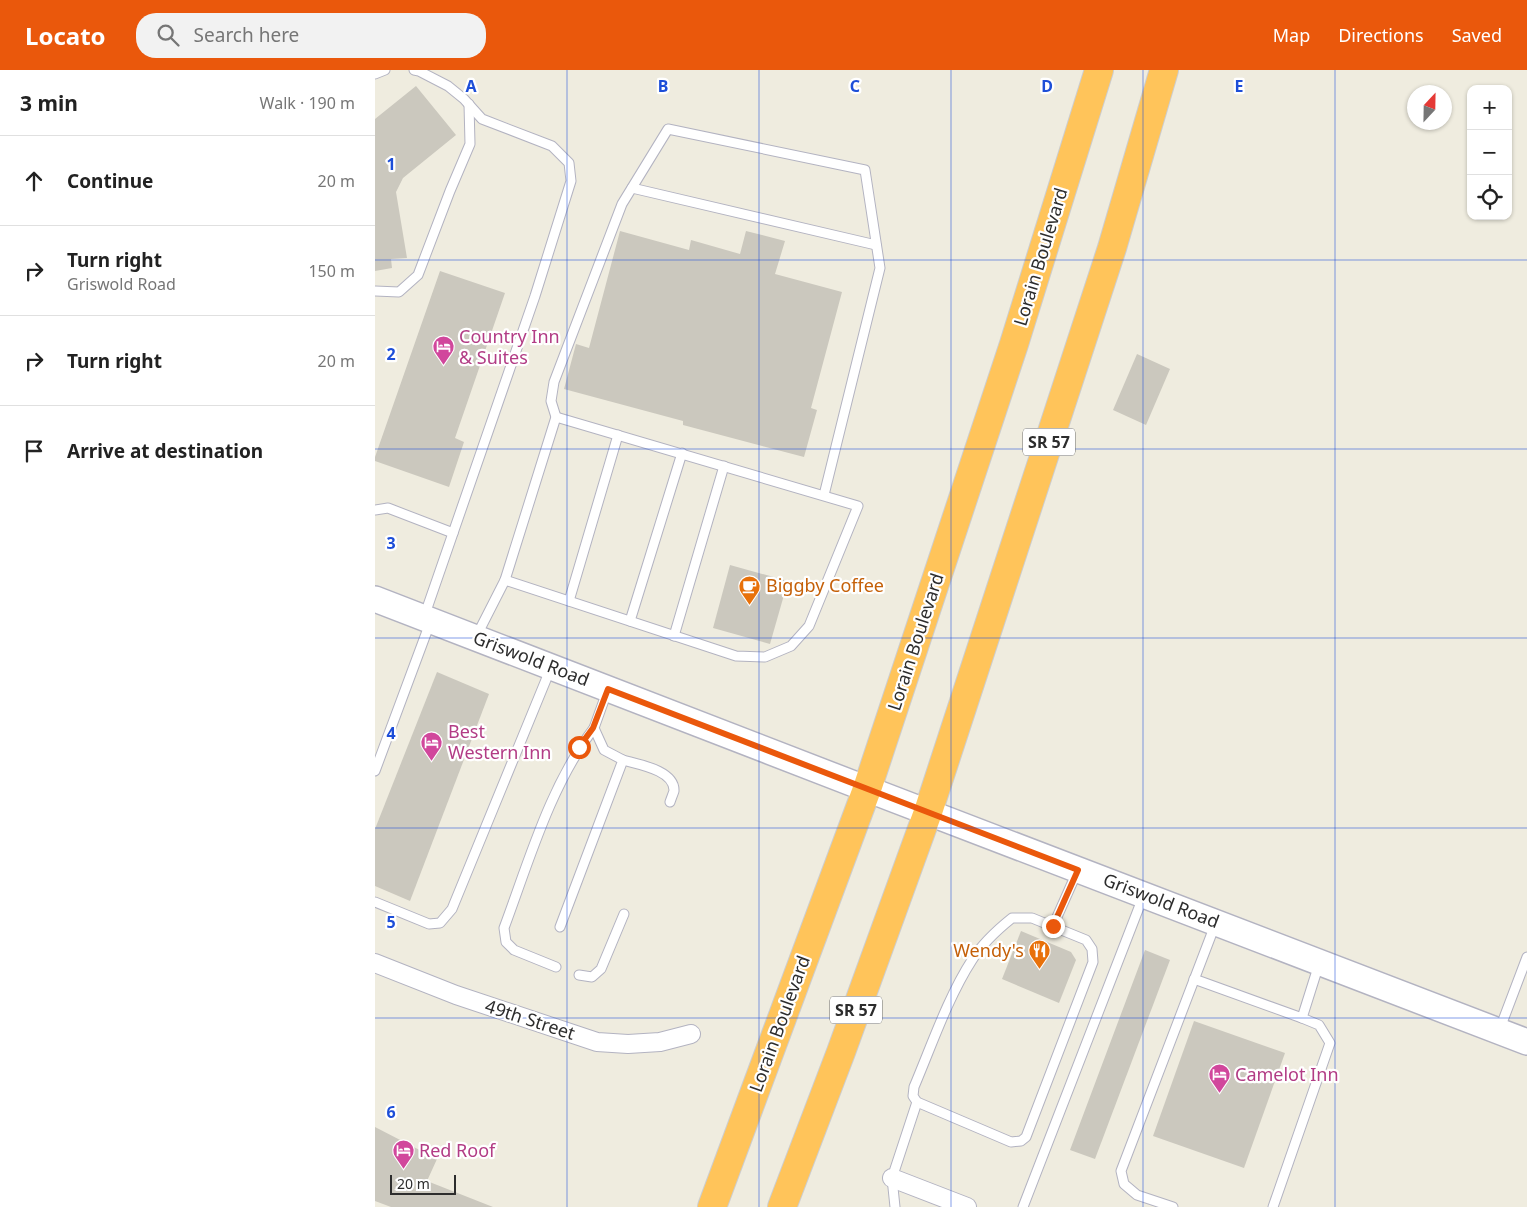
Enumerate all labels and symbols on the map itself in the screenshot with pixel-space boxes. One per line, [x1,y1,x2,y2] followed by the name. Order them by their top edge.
[465,75,477,97] text: A
[658,75,668,97] text: B
[850,75,860,97] text: C
[1041,75,1053,97] text: D
[1235,75,1244,97] text: E
[1407,85,1452,130] north arrow
[386,153,396,175] text: 1
[1008,185,1072,329] street label: Lorain Boulevard
[459,324,560,369] place label: Country Inn & Suites
[431,335,455,366] hotel icon: Country Inn & Suites
[386,343,396,365] text: 2
[1023,428,1075,456] road number: SR 57
[386,532,396,554] text: 3
[881,570,949,714] street label: Lorain Boulevard
[766,573,884,597] place label: Biggby Coffee
[738,574,762,605] cafe icon: Biggby Coffee
[470,625,593,691] street label: Griswold Road
[448,719,551,764] place label: Best Western Inn
[386,722,396,744] text: 4
[420,730,444,761] hotel icon: Best Western Inn
[568,736,591,759] route start
[1100,867,1223,933] street label: Griswold Road
[386,911,396,933] text: 5
[1042,915,1065,938] route end
[953,938,1024,962] place label: Wendy's
[1028,939,1052,970] restaurant icon: Wendy's
[743,952,815,1095] street label: Lorain Boulevard
[482,993,579,1045] street label: 49th Street
[830,996,882,1024] road number: SR 57
[1235,1062,1339,1086] place label: Camelot Inn
[1207,1063,1231,1094] hotel icon: Camelot Inn
[386,1101,396,1123] text: 6
[419,1138,496,1162] place label: Red Roof
[391,1139,415,1170] hotel icon: Red Roof
[390,1172,456,1195] scale bar

